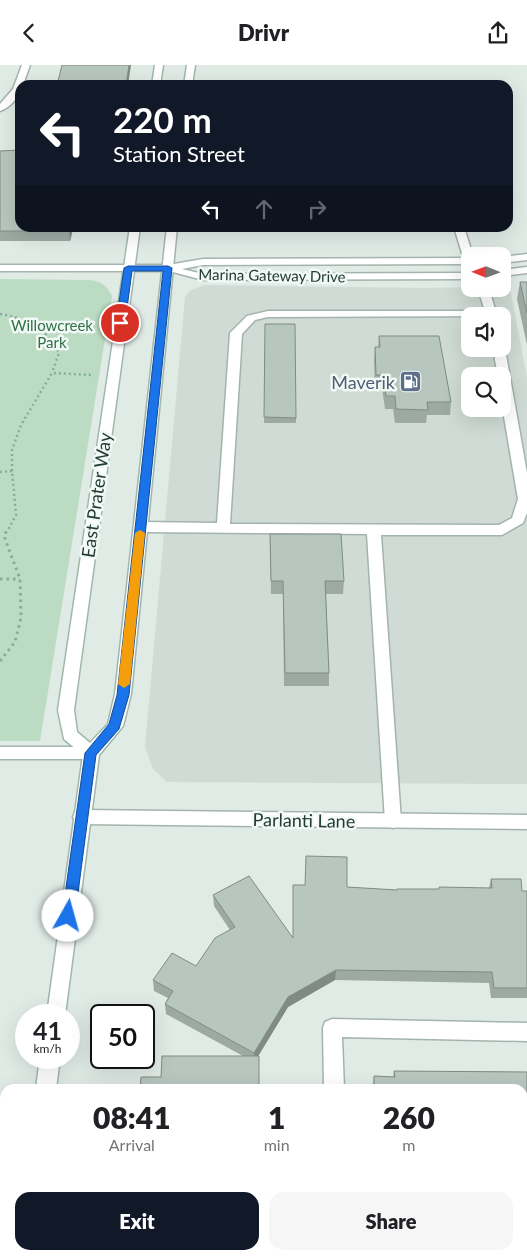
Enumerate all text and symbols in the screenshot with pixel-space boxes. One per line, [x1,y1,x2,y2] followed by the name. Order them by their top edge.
[15,19,43,47] icon: back
[238,19,289,46] text: Drivr
[484,19,512,47] icon: share
[113,98,212,140] text: 220 m
[30,100,95,165] icon: left
[113,140,245,167] text: Station Street
[197,195,225,223] icon: left
[250,195,278,223] icon: ahead
[303,195,331,223] icon: right
[461,247,511,297] north arrow
[461,247,511,417] map controls
[198,265,346,285] street label: Marina Gateway Drive
[99,302,141,344] pin
[461,307,511,357] button: sound
[106,309,134,337] icon: arrive
[11,316,93,351] park label: Willowcreek Park
[461,367,511,417] button: search
[399,370,423,394] fuel station icon: Maverik
[331,371,396,393] place label: Maverik
[76,430,116,559] street label: East Prater Way
[253,808,355,832] street label: Parlanti Lane
[41,889,93,941] position arrow
[90,1004,155,1069] speed limit sign: 50
[33,1015,62,1045] text: 41
[33,1041,62,1056] text: km/h
[93,1099,171,1135] text: 08:41
[268,1099,285,1135] text: 1
[383,1099,435,1135] text: 260
[109,1135,155,1154] text: Arrival
[264,1135,290,1154] text: min
[402,1135,415,1154] text: m
[15,1192,259,1250] button: Exit
[269,1192,513,1250] button: Share

